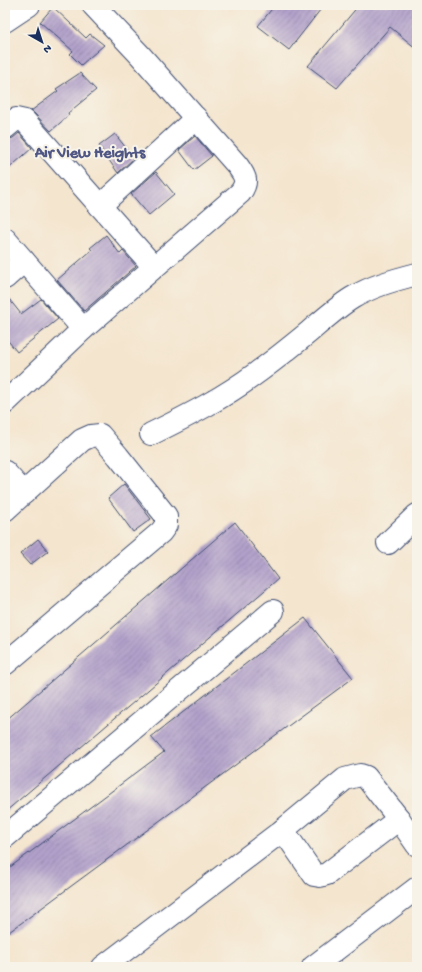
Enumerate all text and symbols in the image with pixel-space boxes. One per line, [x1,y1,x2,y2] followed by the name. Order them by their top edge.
[22,22,62,62] north arrow
[40,41,54,55] text: N
[34,145,146,164] district label: Air View Heights

